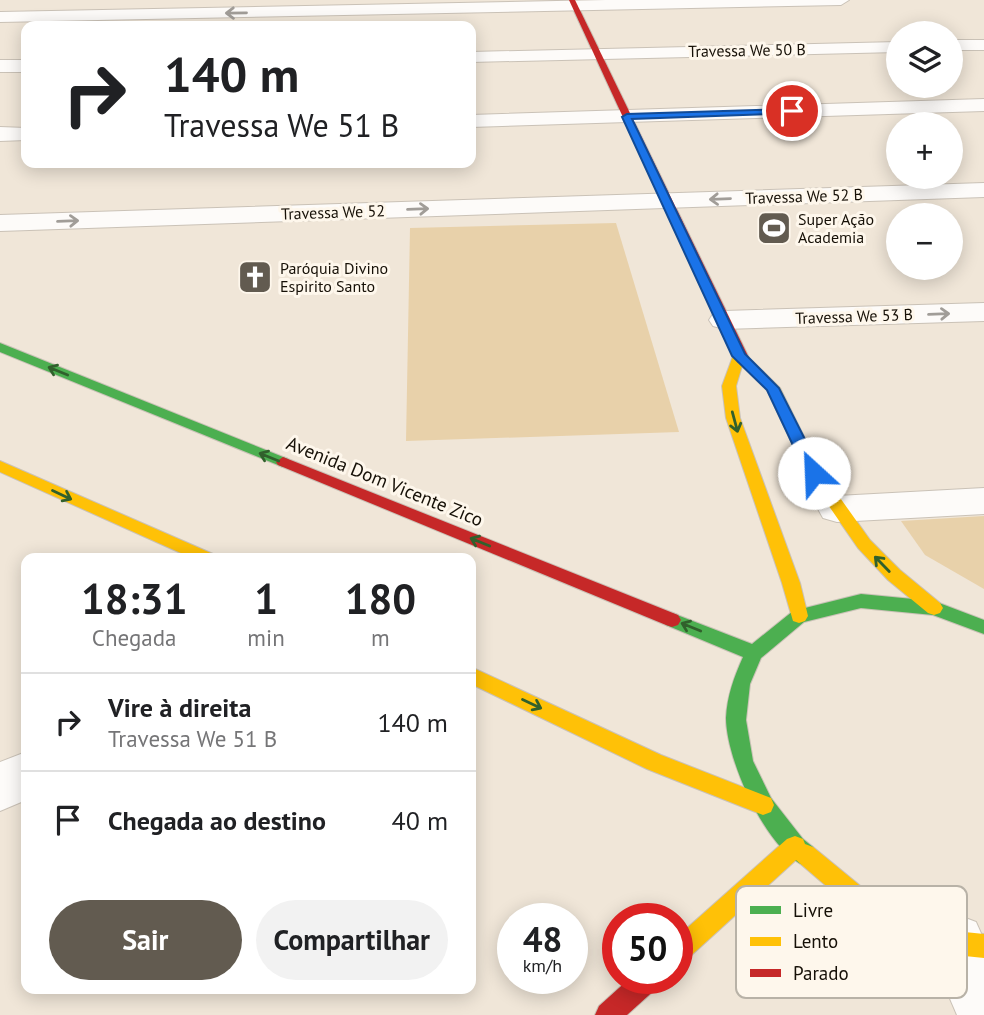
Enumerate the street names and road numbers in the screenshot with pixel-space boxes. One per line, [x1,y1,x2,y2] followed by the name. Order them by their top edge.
[688,39,806,61] street label: Travessa We 50 B
[745,184,863,208] street label: Travessa We 52 B
[281,200,385,224] street label: Travessa We 52
[795,304,913,328] street label: Travessa We 53 B
[283,431,487,531] street label: Avenida Dom Vicente Zico

